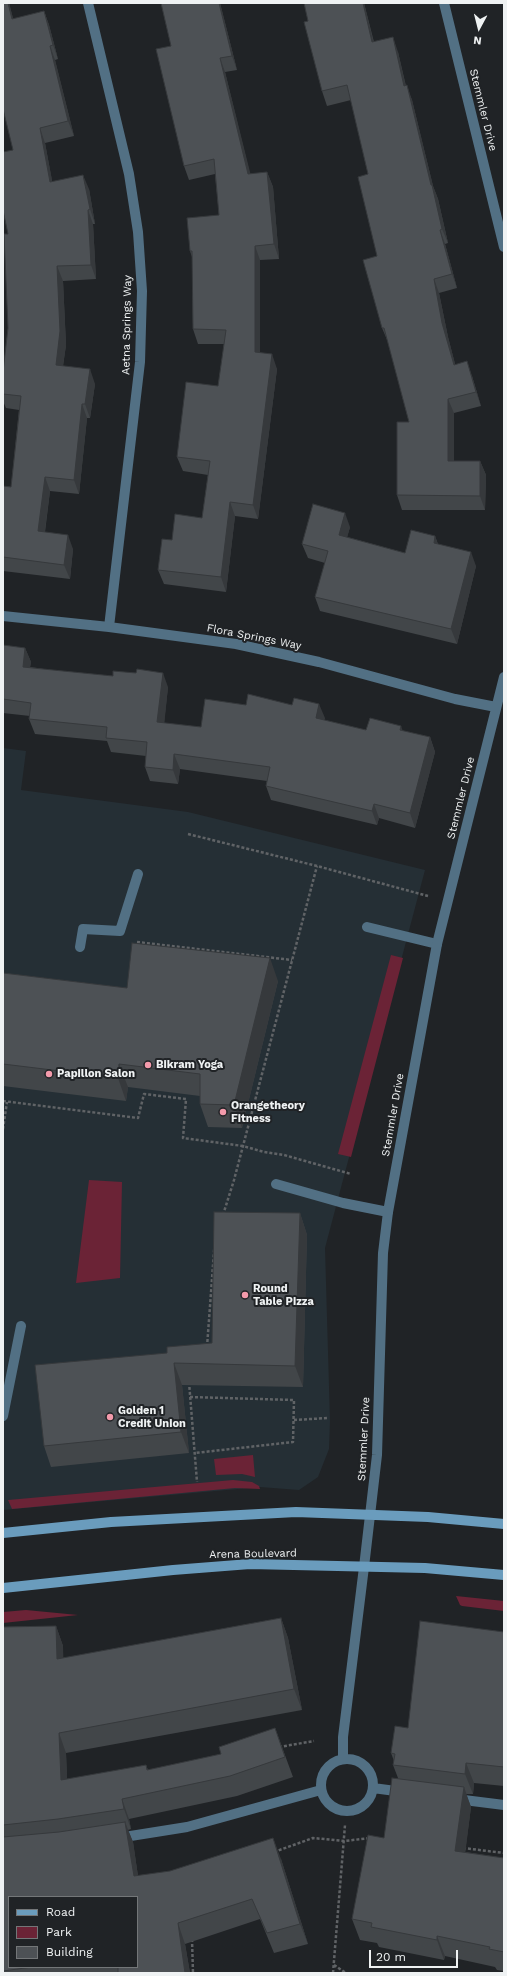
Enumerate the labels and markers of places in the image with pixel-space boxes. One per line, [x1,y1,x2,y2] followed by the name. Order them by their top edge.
[156,1058,223,1072] place label: Bikram Yoga
[143,1060,153,1070] marker: Bikram Yoga
[57,1067,135,1081] place label: Papillon Salon
[44,1069,54,1079] marker: Papillon Salon
[231,1099,305,1125] place label: Orangetheory Fitness
[218,1107,228,1117] marker: Orangetheory Fitness
[253,1282,314,1308] place label: Round Table Pizza
[240,1290,250,1300] marker: Round Table Pizza
[118,1404,186,1430] place label: Golden 1 Credit Union
[105,1412,115,1422] marker: Golden 1 Credit Union

